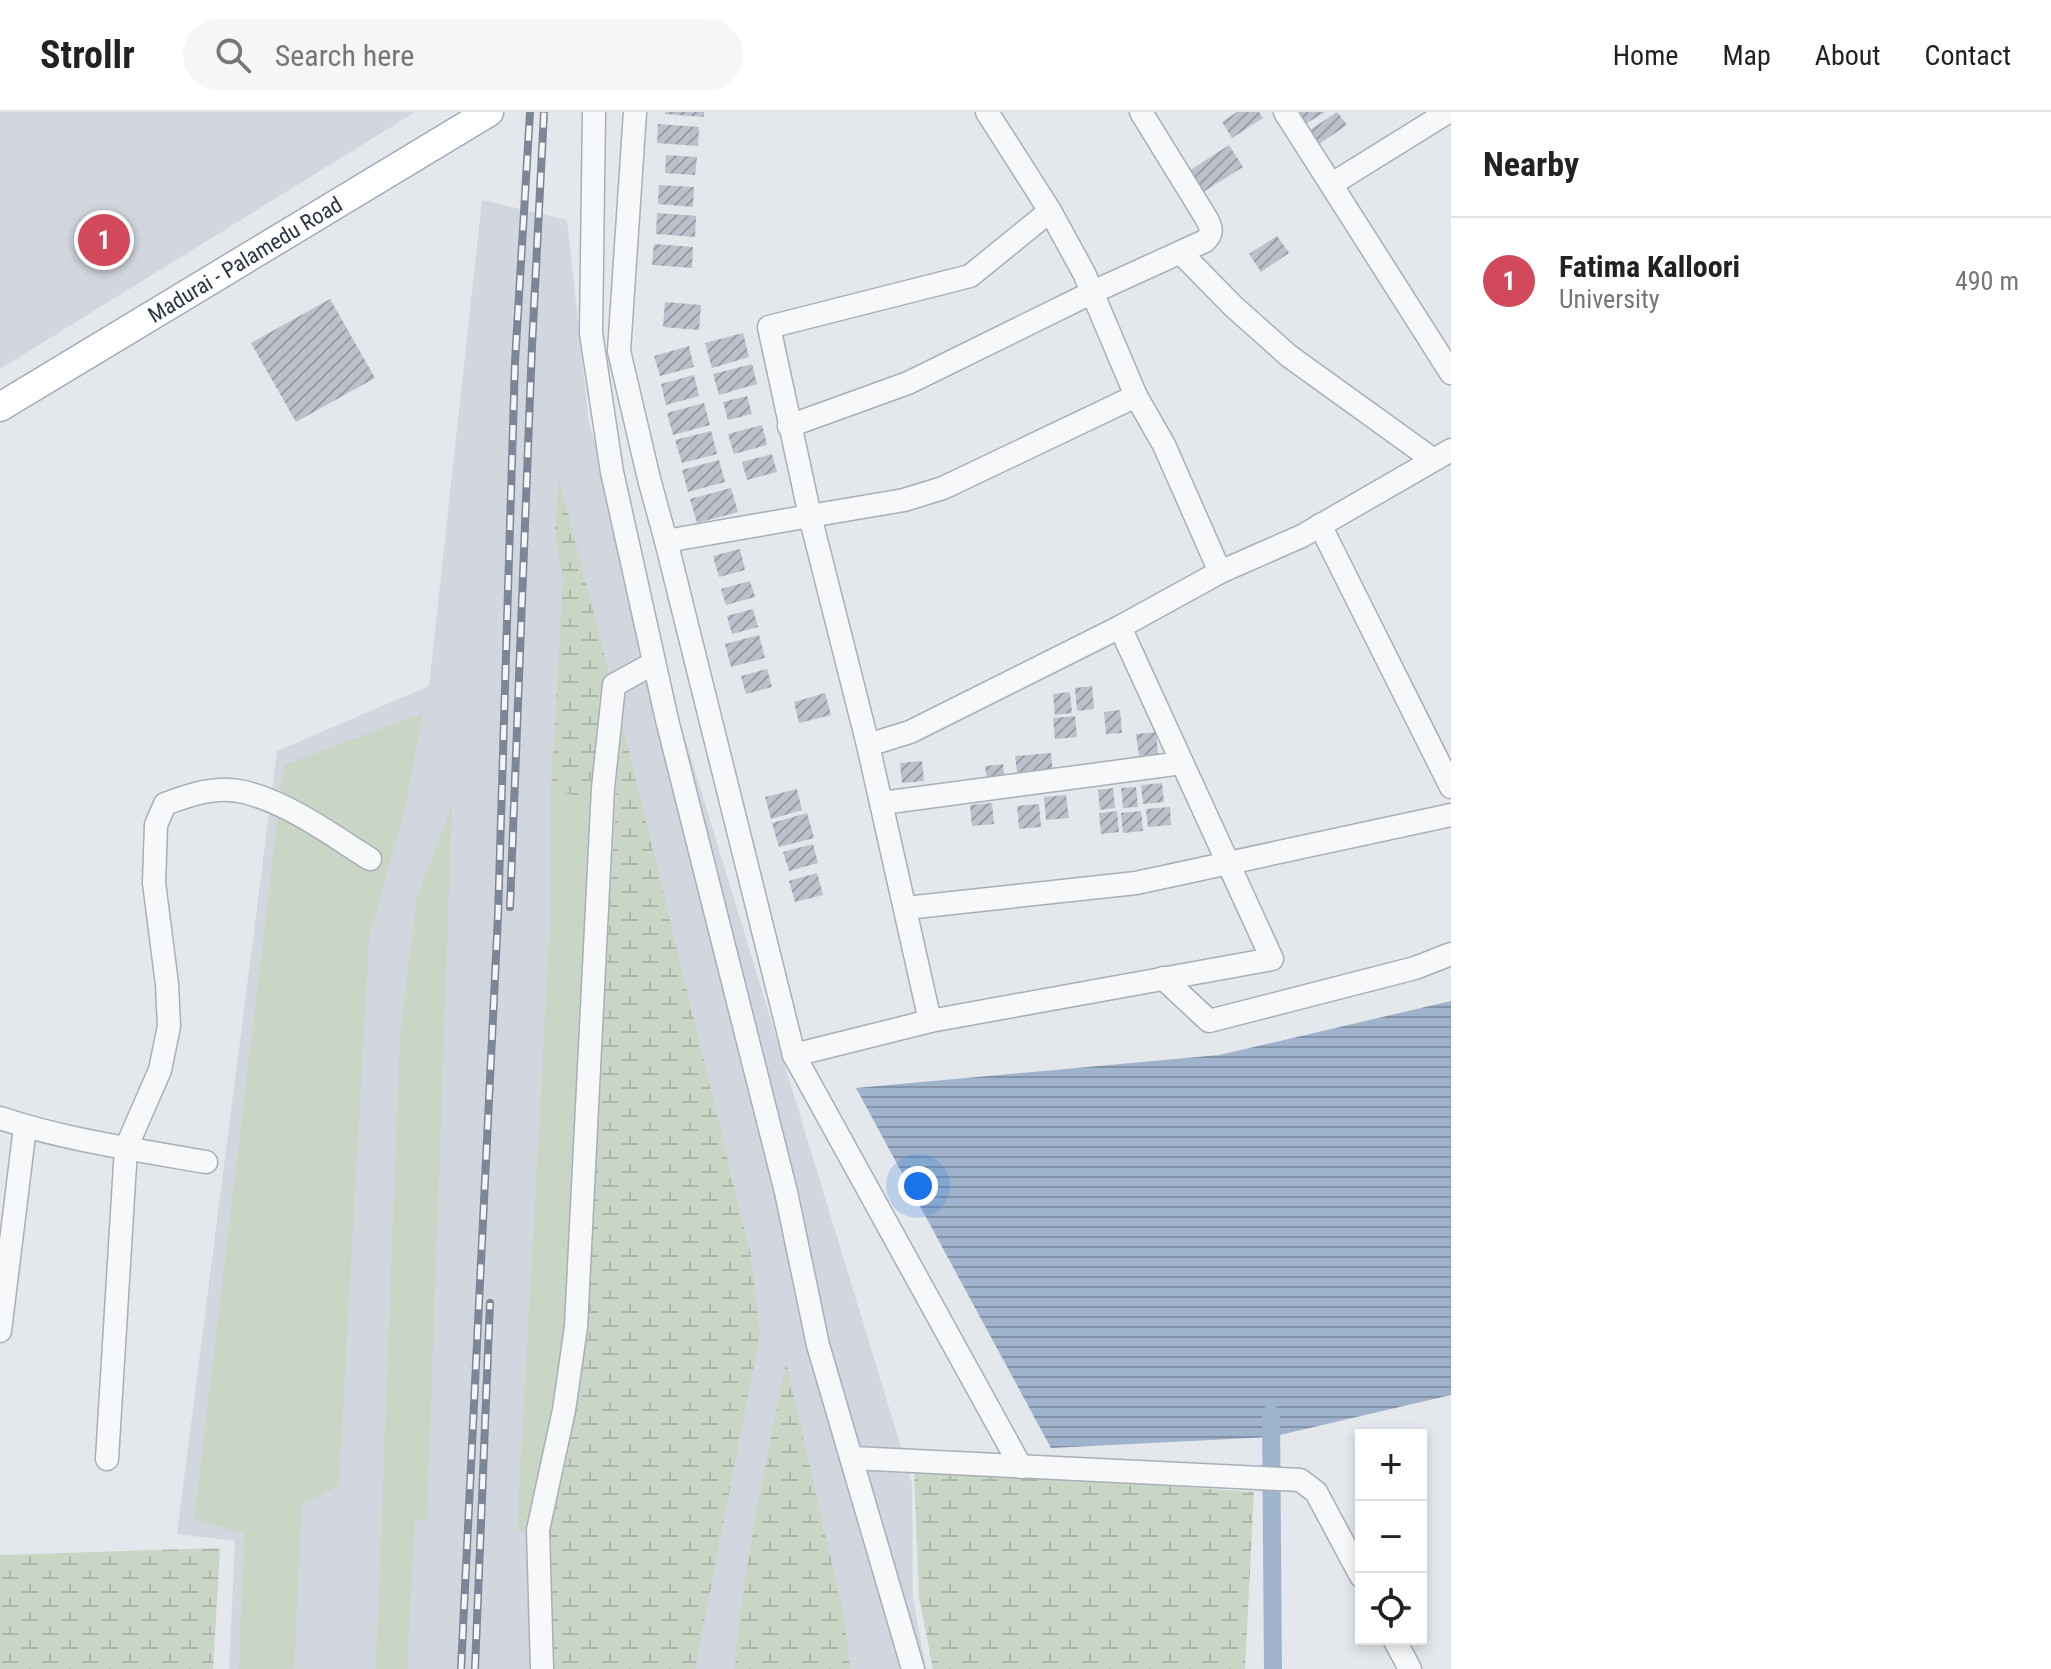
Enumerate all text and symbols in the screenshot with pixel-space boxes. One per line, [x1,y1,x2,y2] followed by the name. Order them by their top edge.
[183,19,743,91] search box
[40,33,135,77] text: Strollr
[211,33,255,77] icon: search
[275,38,414,73] text: Search here
[1613,39,1678,72] text: Home
[1722,39,1771,72] text: Map
[1815,39,1881,72] text: About
[1925,39,2011,72] text: Contact
[1483,144,1579,184] text: Nearby
[143,191,346,327] street label: Madurai - Palamedu Road
[78,210,130,270] pin: 1
[1559,249,1740,284] text: Fatima Kalloori
[1502,266,1516,296] text: 1
[1955,266,2019,296] text: 490 m
[1559,284,1660,314] text: University
[898,1166,938,1206] your location
[1355,1429,1427,1645] map controls
[1355,1429,1427,1501] button: +
[1355,1501,1427,1573] button: −
[1355,1573,1427,1645] button: locate

